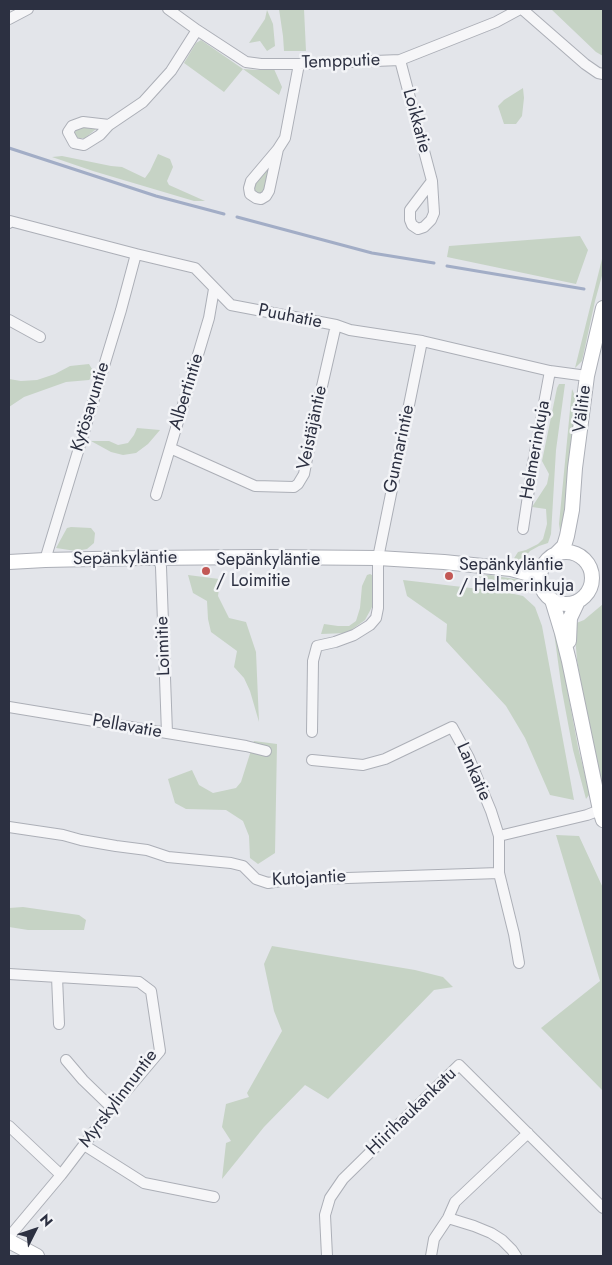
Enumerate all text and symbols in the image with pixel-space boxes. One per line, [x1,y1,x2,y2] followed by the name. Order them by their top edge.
[302,50,380,74] street label: Tempputie
[397,87,435,155] street label: Loikkatie
[256,300,324,334] street label: Puuhatie
[165,351,209,433] street label: Albertintie
[67,360,115,454] street label: Kytösavuntie
[294,384,332,472] street label: Veistäjäntie
[569,384,597,434] street label: Välitie
[517,399,555,501] street label: Helmerinkuja
[380,403,420,495] street label: Gunnarintie
[73,547,177,571] street label: Sepänkyläntie
[216,550,320,592] place label: Sepänkyläntie / Loimitie
[459,555,574,598] place label: Sepänkyläntie / Helmerinkuja
[200,565,212,577] marker: Sepänkyläntie / Loimitie
[443,570,455,582] marker: Sepänkyläntie / Helmerinkuja
[152,616,176,676] street label: Loimitie
[91,710,163,744] street label: Pellavatie
[451,740,495,804] street label: Lankatie
[271,866,347,892] street label: Kutojantie
[75,1046,163,1152] street label: Myrskylinnuntie
[362,1064,462,1160] street label: Hiirihaukankatu
[10,1205,60,1255] north arrow
[35,1209,58,1231] text: N

